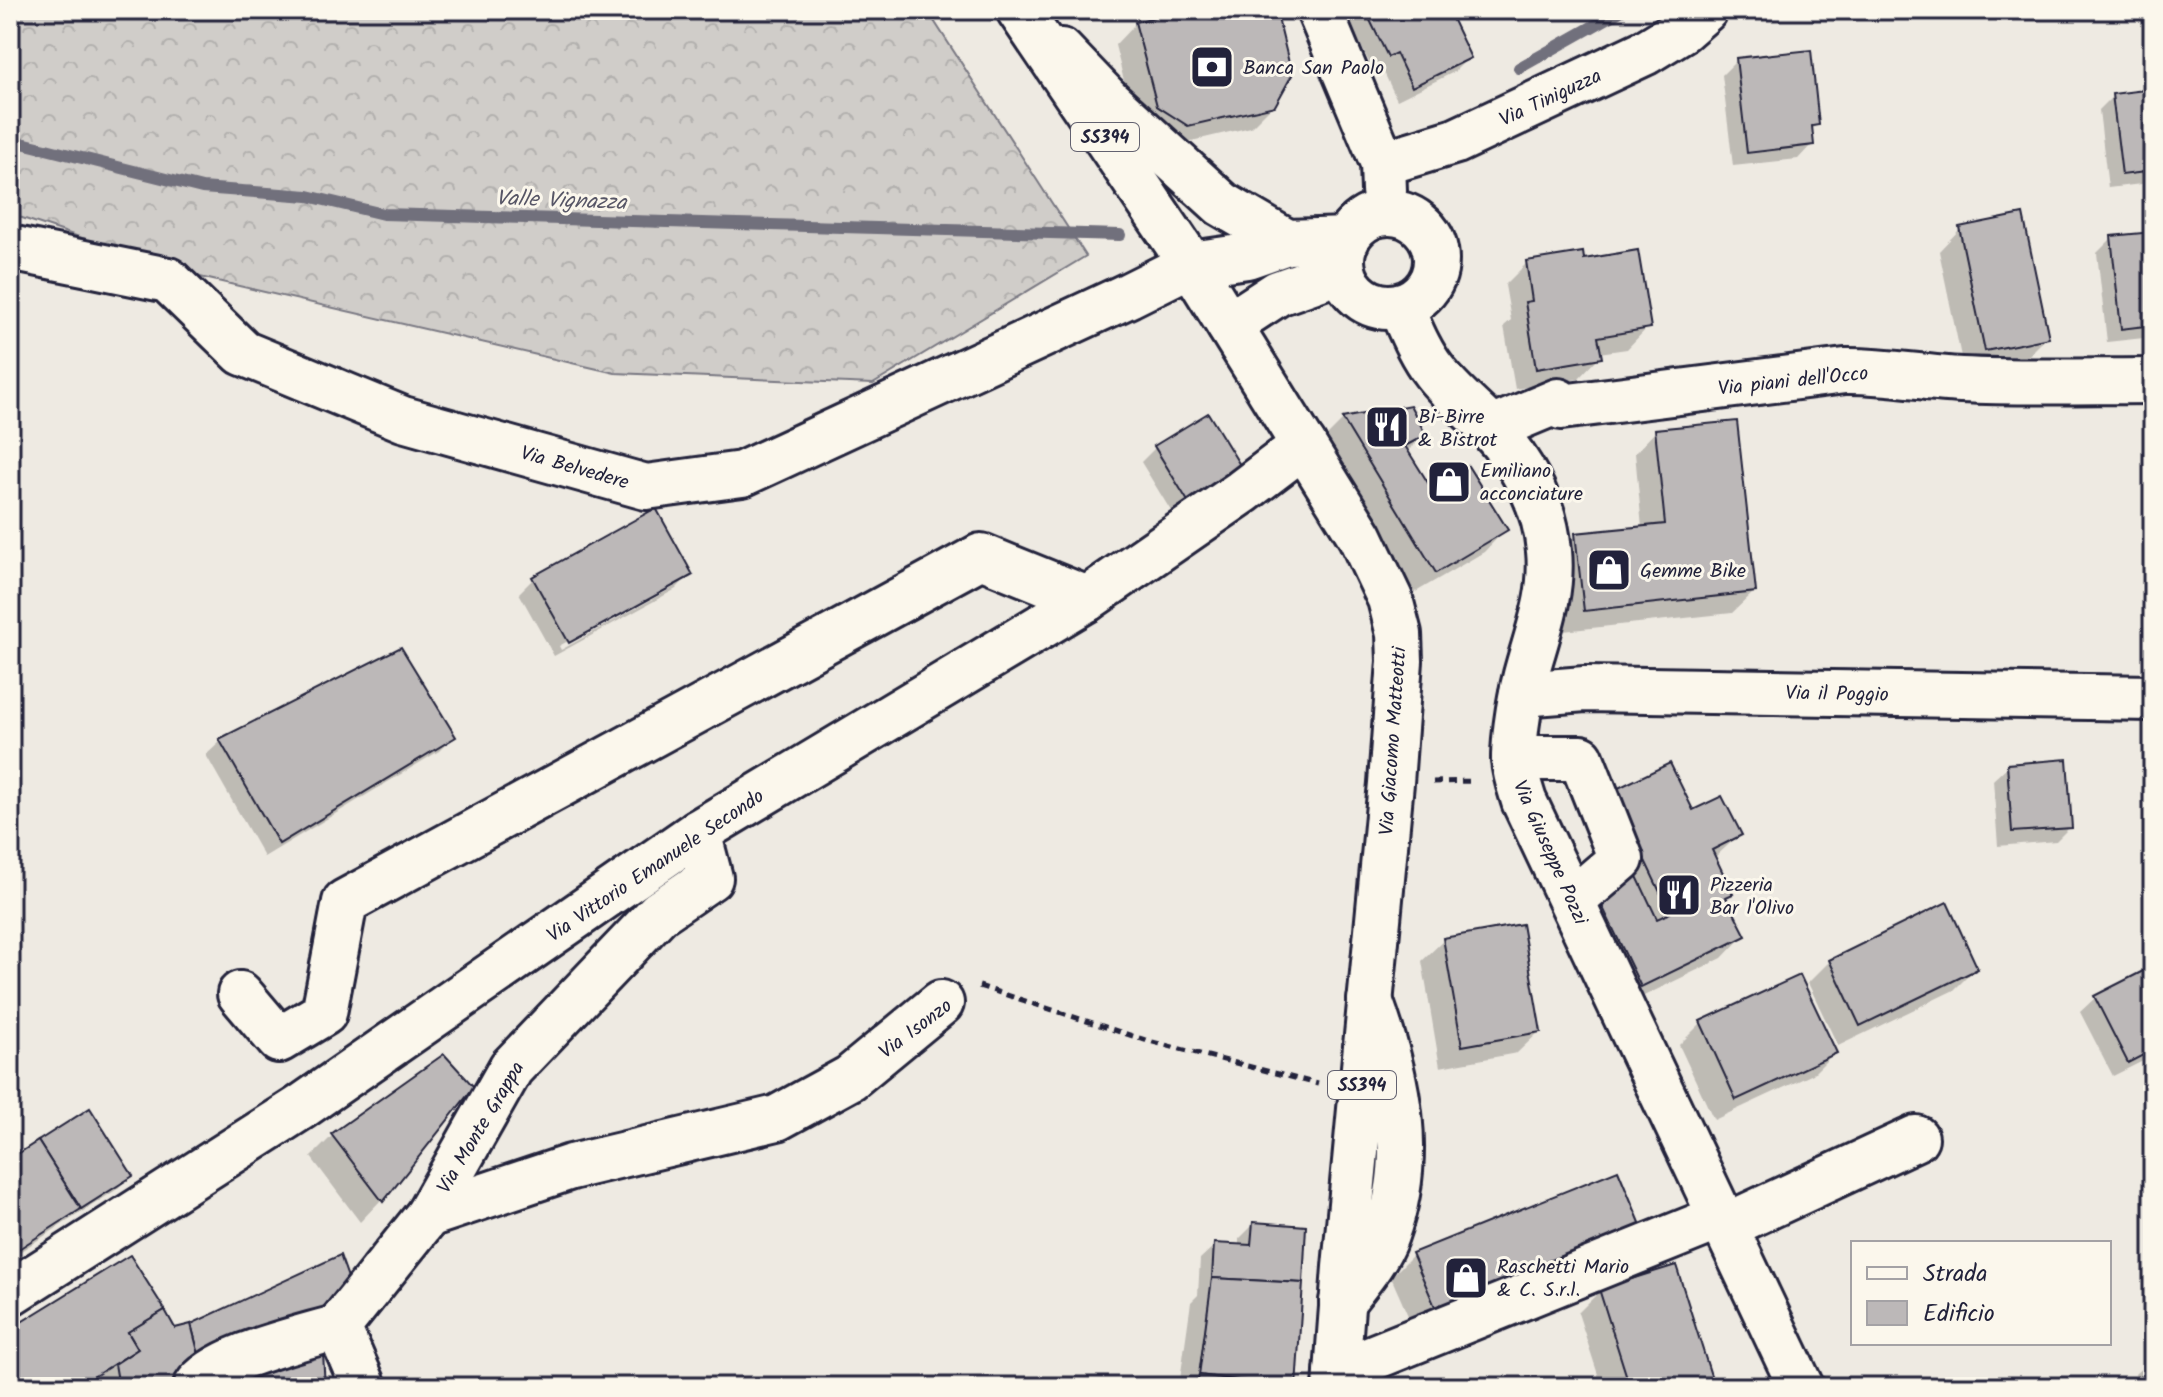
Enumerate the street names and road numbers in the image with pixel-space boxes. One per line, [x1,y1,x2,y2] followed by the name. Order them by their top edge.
[1494,61,1607,137] street label: Via Tiniguzza
[1071,123,1139,151] road number: SS394
[1717,358,1870,406] street label: Via piani dell'Occo
[516,438,632,500] street label: Via Belvedere
[1371,644,1417,837] street label: Via Giacomo Matteotti
[1785,678,1889,712] street label: Via il Poggio
[1503,775,1596,931] street label: Via Giuseppe Pozzi
[541,782,771,952] street label: Via Vittorio Emanuele Secondo
[873,991,960,1068] street label: Via Isonzo
[429,1056,534,1200] street label: Via Monte Grappa
[1328,1071,1396,1099] road number: SS394

